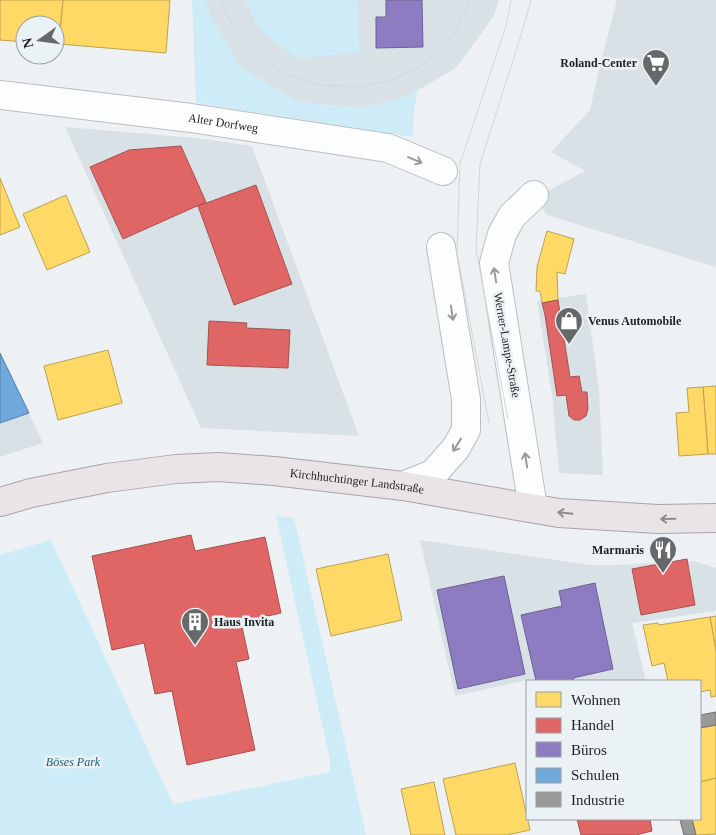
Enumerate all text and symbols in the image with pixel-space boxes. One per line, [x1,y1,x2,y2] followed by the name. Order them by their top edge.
[15,15,65,65] north arrow
[19,36,36,50] text: N
[641,48,671,87] supermarket icon: Roland-Center
[560,56,638,70] place label: Roland-Center
[187,111,259,135] street label: Alter Dorfweg
[407,155,422,165] one-way arrow
[490,267,500,283] one-way arrow
[491,291,523,399] street label: Werner-Lampe-Straße
[447,304,457,320] one-way arrow
[554,306,584,345] shop icon: Venus Automobile
[588,314,682,328] place label: Venus Automobile
[451,438,462,452] one-way arrow
[520,452,530,468] one-way arrow
[289,466,425,497] street label: Kirchhuchtinger Landstraße
[557,508,573,518] one-way arrow
[660,514,676,524] one-way arrow
[648,535,678,574] restaurant icon: Marmaris
[592,543,644,557] place label: Marmaris
[180,607,210,646] building icon: Haus Invita
[214,615,274,629] place label: Haus Invita
[526,680,701,820] legend
[571,692,621,708] text: Wohnen
[571,717,614,733] text: Handel
[571,742,607,758] text: Büros
[46,755,101,769] park label: Böses Park
[571,767,620,783] text: Schulen
[571,792,625,808] text: Industrie

